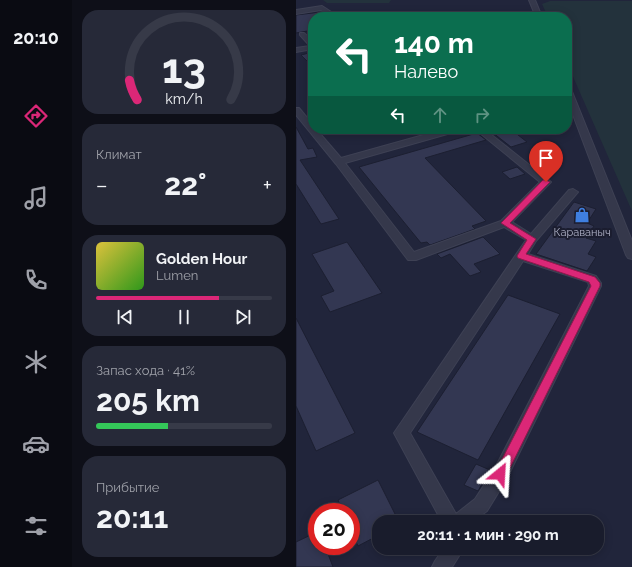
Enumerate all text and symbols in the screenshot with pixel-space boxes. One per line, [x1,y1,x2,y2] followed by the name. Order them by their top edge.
[13,27,59,48] text: 20:10
[394,27,474,60] text: 140 m
[328,28,380,80] icon: left
[162,44,206,93] text: 13
[394,61,458,82] text: Налево
[165,91,203,107] text: km/h
[22,102,50,130] icon: directions
[387,104,409,126] icon: left
[429,104,451,126] icon: ahead
[471,104,493,126] icon: right
[529,141,563,182] pin
[96,147,142,162] text: Климат
[535,147,557,169] icon: arrive
[164,167,206,202] text: 22°
[96,172,108,198] text: −
[263,172,272,198] text: +
[22,184,50,212] icon: music
[573,206,591,224] shop icon: Караваныч
[553,226,611,239] place label: Караваныч
[156,250,247,268] text: Golden Hour
[22,266,50,294] icon: phone
[156,268,198,283] text: Lumen
[114,306,136,328] icon: previous
[173,306,195,328] icon: pause
[232,306,254,328] icon: next
[22,348,50,376] icon: climate
[96,363,195,378] text: Запас хода · 41%
[96,383,200,418] text: 205 km
[22,430,50,458] icon: car
[479,453,521,495] position arrow
[96,480,159,495] text: Прибытие
[96,500,168,535] text: 20:11
[308,503,360,555] speed limit sign: 20
[22,512,50,540] icon: filters
[417,526,559,544] text: 20:11 · 1 мин · 290 m

